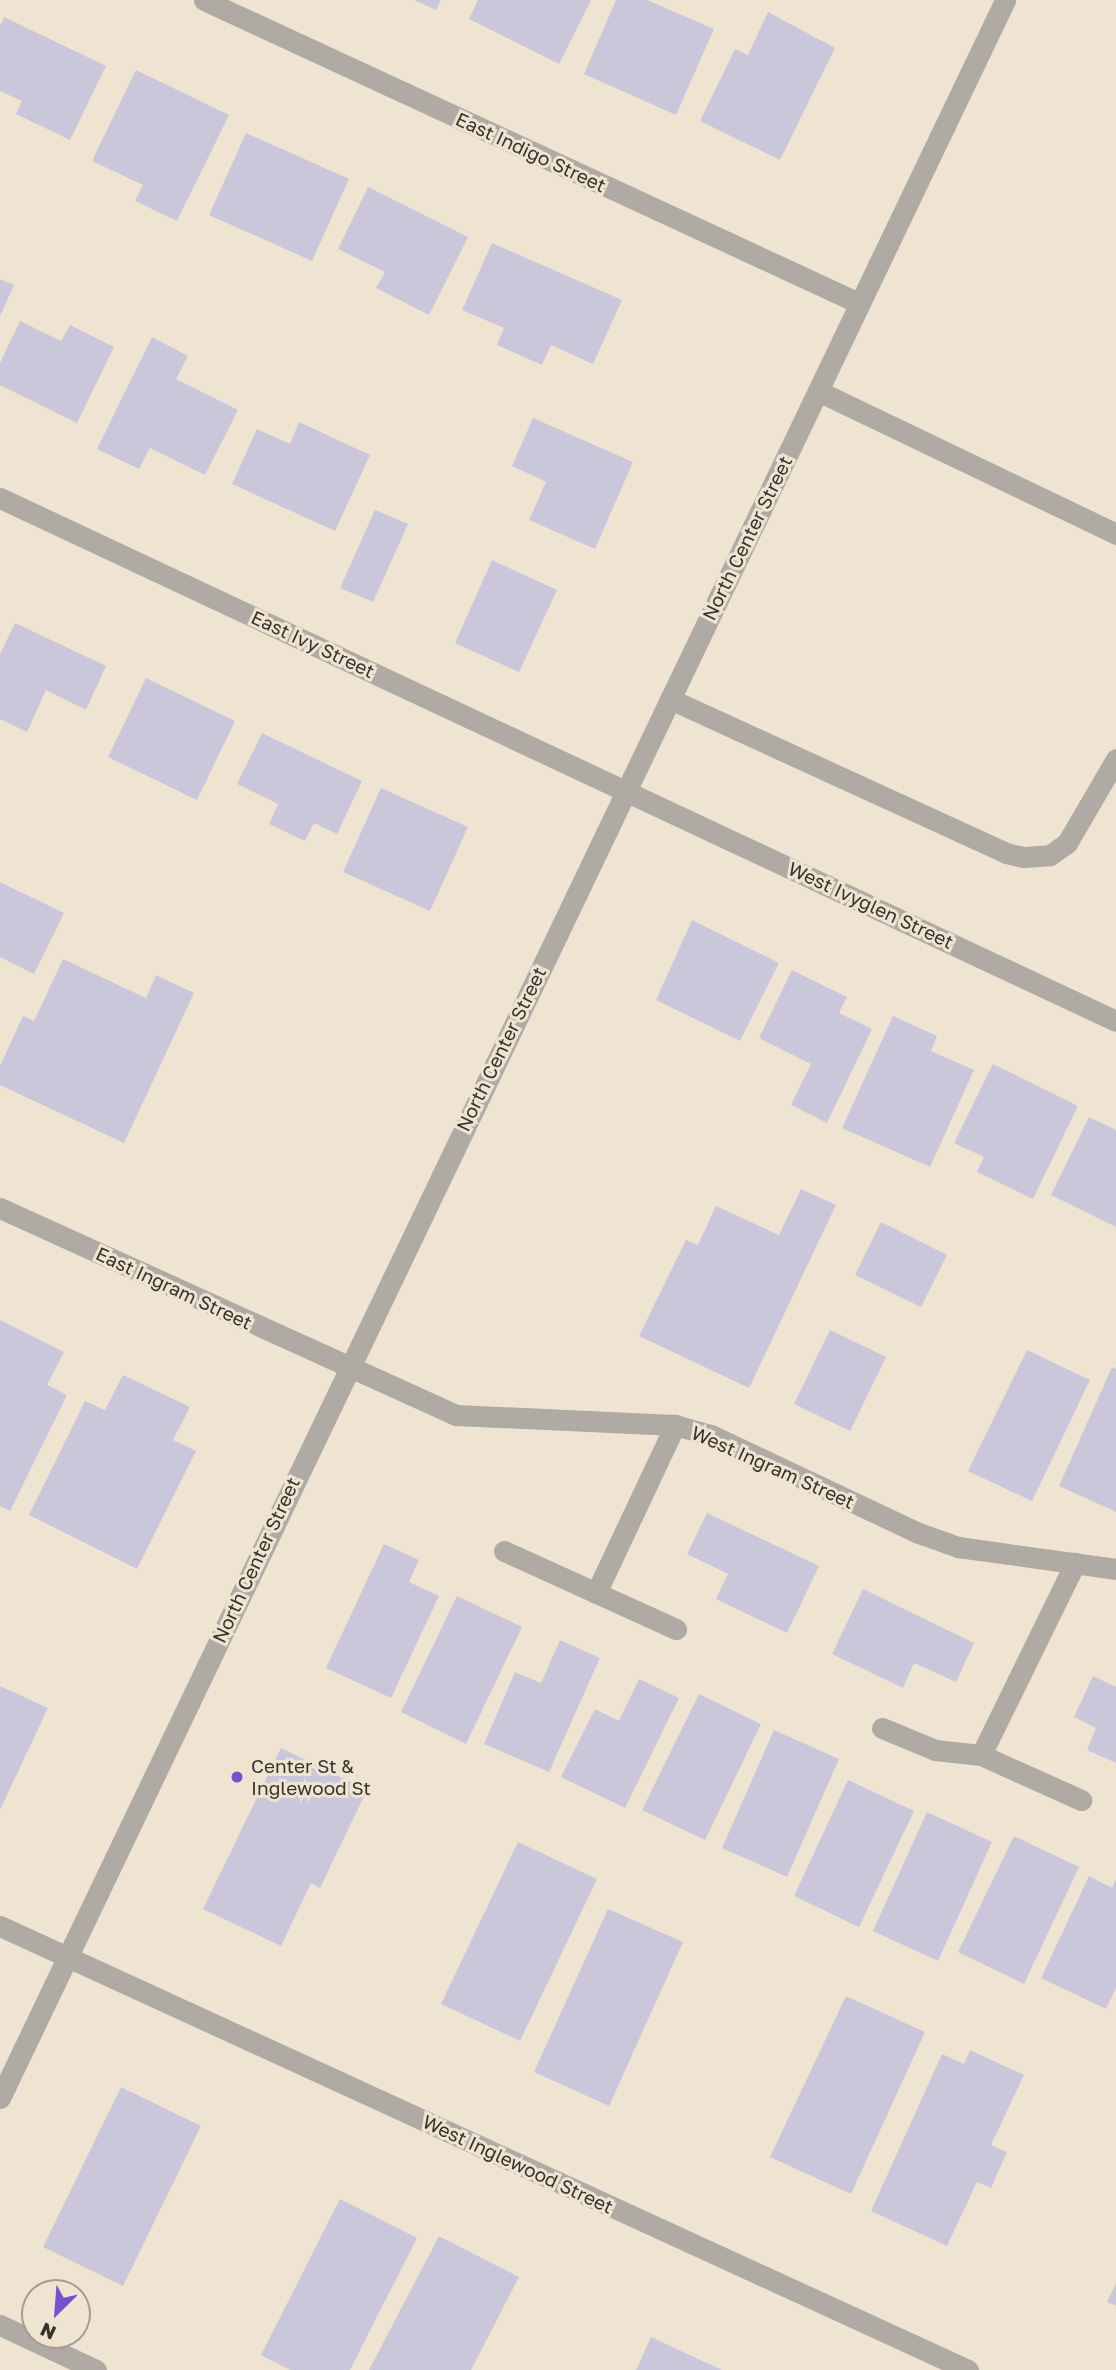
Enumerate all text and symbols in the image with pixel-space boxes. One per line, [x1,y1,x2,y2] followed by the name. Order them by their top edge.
[452,107,610,197] street label: East Indigo Street
[697,452,797,624] street label: North Center Street
[248,605,378,683] street label: East Ivy Street
[785,857,957,953] street label: West Ivyglen Street
[451,963,551,1135] street label: North Center Street
[92,1242,256,1334] street label: East Ingram Street
[688,1421,858,1513] street label: West Ingram Street
[208,1474,304,1646] street label: North Center Street
[251,1755,371,1799] place label: Center St & Inglewood St
[229,1769,245,1785] marker: Center St & Inglewood St
[419,2110,617,2218] street label: West Inglewood Street
[21,2279,91,2349] north arrow
[36,2318,59,2345] text: N

